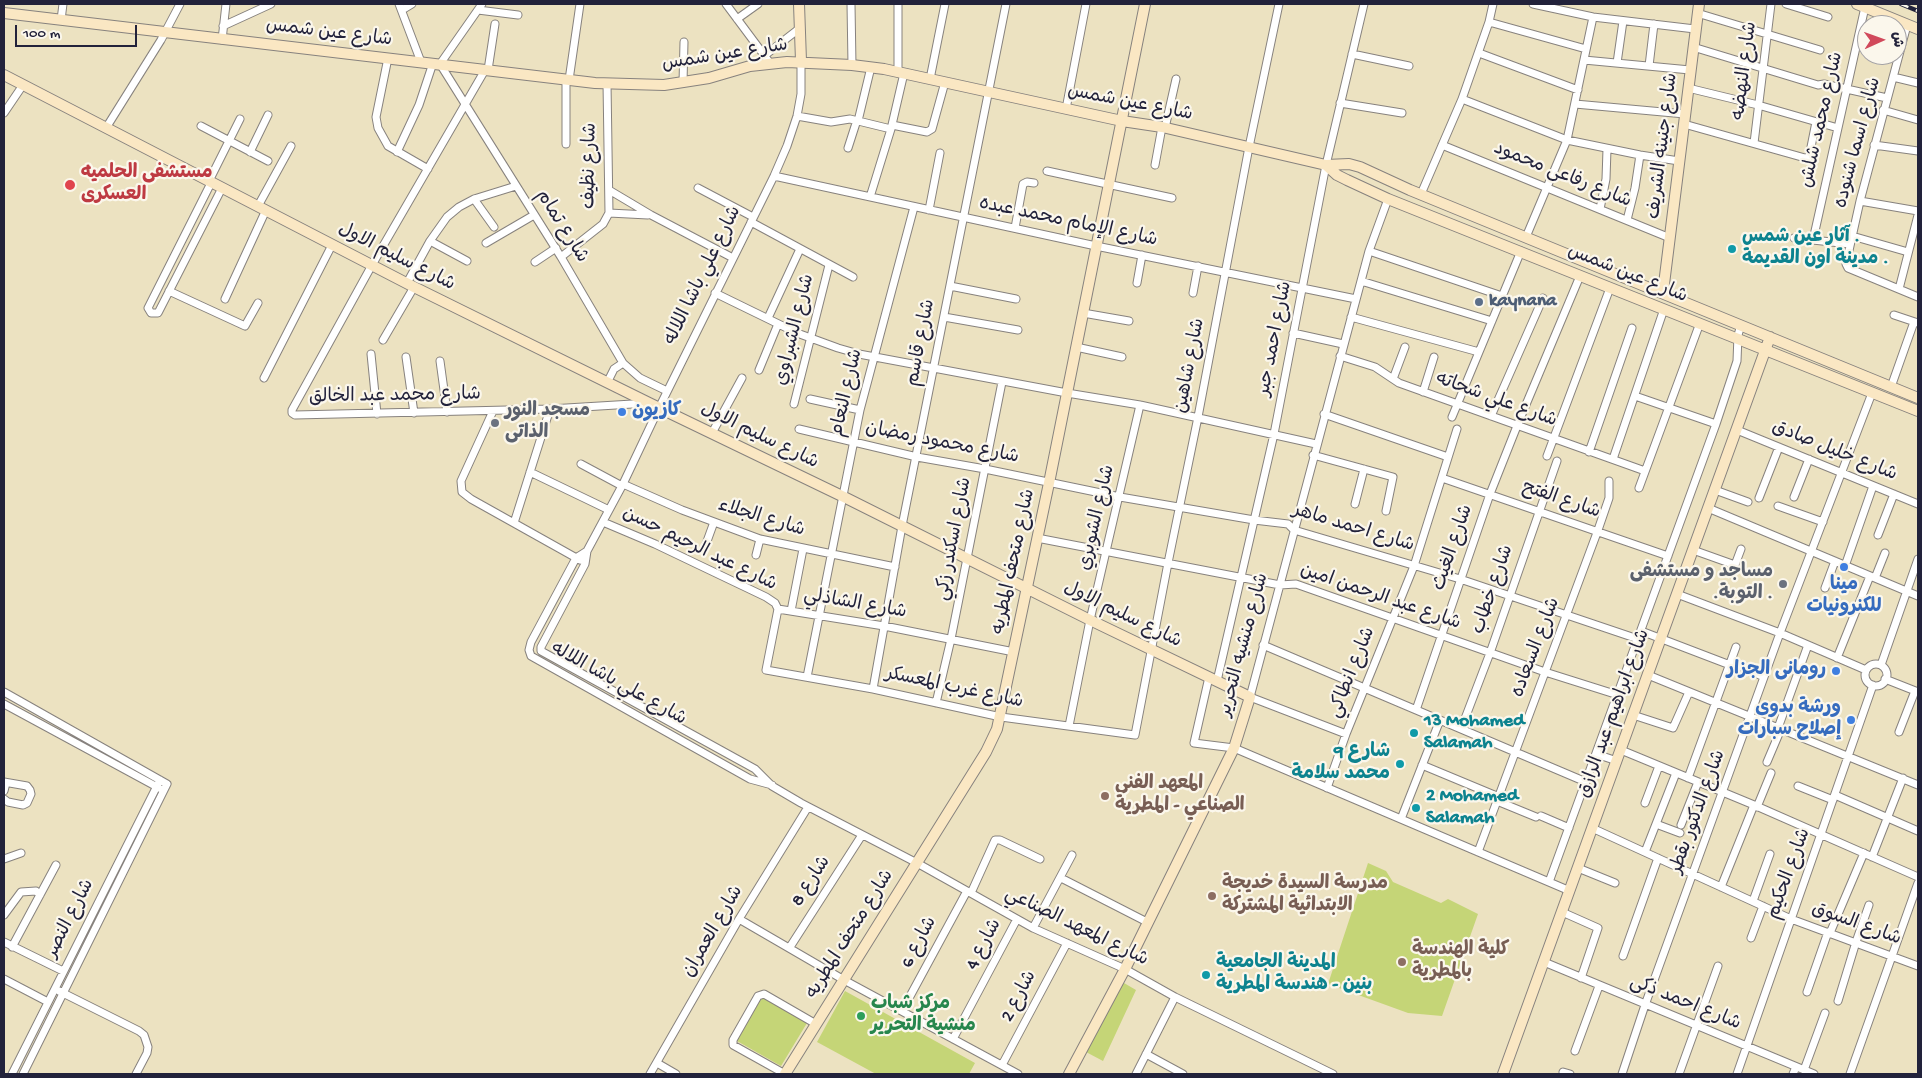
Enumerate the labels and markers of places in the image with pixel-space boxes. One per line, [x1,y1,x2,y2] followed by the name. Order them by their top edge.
[81,163,213,207] place label: مستشفى الحلميه العسكرى
[63,178,77,192] marker: مستشفى الحلميه العسكرى
[1742,227,1889,271] place label: آثار عين شمس . مدينة اون القديمة .
[1726,243,1738,255] marker: آثار عين شمس . مدينة اون القديمة .
[1489,291,1557,313] place label: kaynana
[1473,296,1485,308] marker: kaynana
[505,401,590,445] place label: مسجد النور الذاتى
[632,401,681,423] place label: كازيون
[616,406,628,418] marker: كازيون
[489,417,501,429] marker: مسجد النور الذاتى
[1838,561,1850,573] marker: مينا للكنرونيات
[1630,562,1773,606] place label: مساجد و مستشفى .التوبة .
[1806,575,1882,619] place label: مينا للكنرونيات
[1777,578,1789,590] marker: مساجد و مستشفى .التوبة .
[1727,660,1826,682] place label: رومانى الجزار
[1830,665,1842,677] marker: رومانى الجزار
[1738,698,1841,742] place label: ورشة بدوى إصلاح سبارات
[1424,711,1524,755] place label: 13 Mohamed Salamah
[1845,714,1857,726] marker: ورشة بدوى إصلاح سبارات
[1408,727,1420,739] marker: 13 Mohamed Salamah
[1292,742,1390,786] place label: 9 شارع محمد سلامة
[1394,758,1406,770] marker: 9 شارع محمد سلامة
[1115,774,1245,818] place label: المعهد الفني الصناعي - المطرية
[1426,786,1518,830] place label: 2 Mohamed Salamah
[1099,790,1111,802] marker: المعهد الفني الصناعي - المطرية
[1410,802,1422,814] marker: 2 Mohamed Salamah
[1222,874,1388,918] place label: مدرسة السيدة خديجة الابتدائية المشتركة
[1206,890,1218,902] marker: مدرسة السيدة خديجة الابتدائية المشتركة
[1412,940,1509,984] place label: كلية الهندسة بالمطرية
[1216,953,1372,997] place label: المدينة الجامعية بنين - هندسة المطرية
[1396,956,1408,968] marker: كلية الهندسة بالمطرية
[1200,969,1212,981] marker: المدينة الجامعية بنين - هندسة المطرية
[871,994,976,1038] place label: مركز شباب منشية التحرير
[855,1010,867,1022] marker: مركز شباب منشية التحرير

